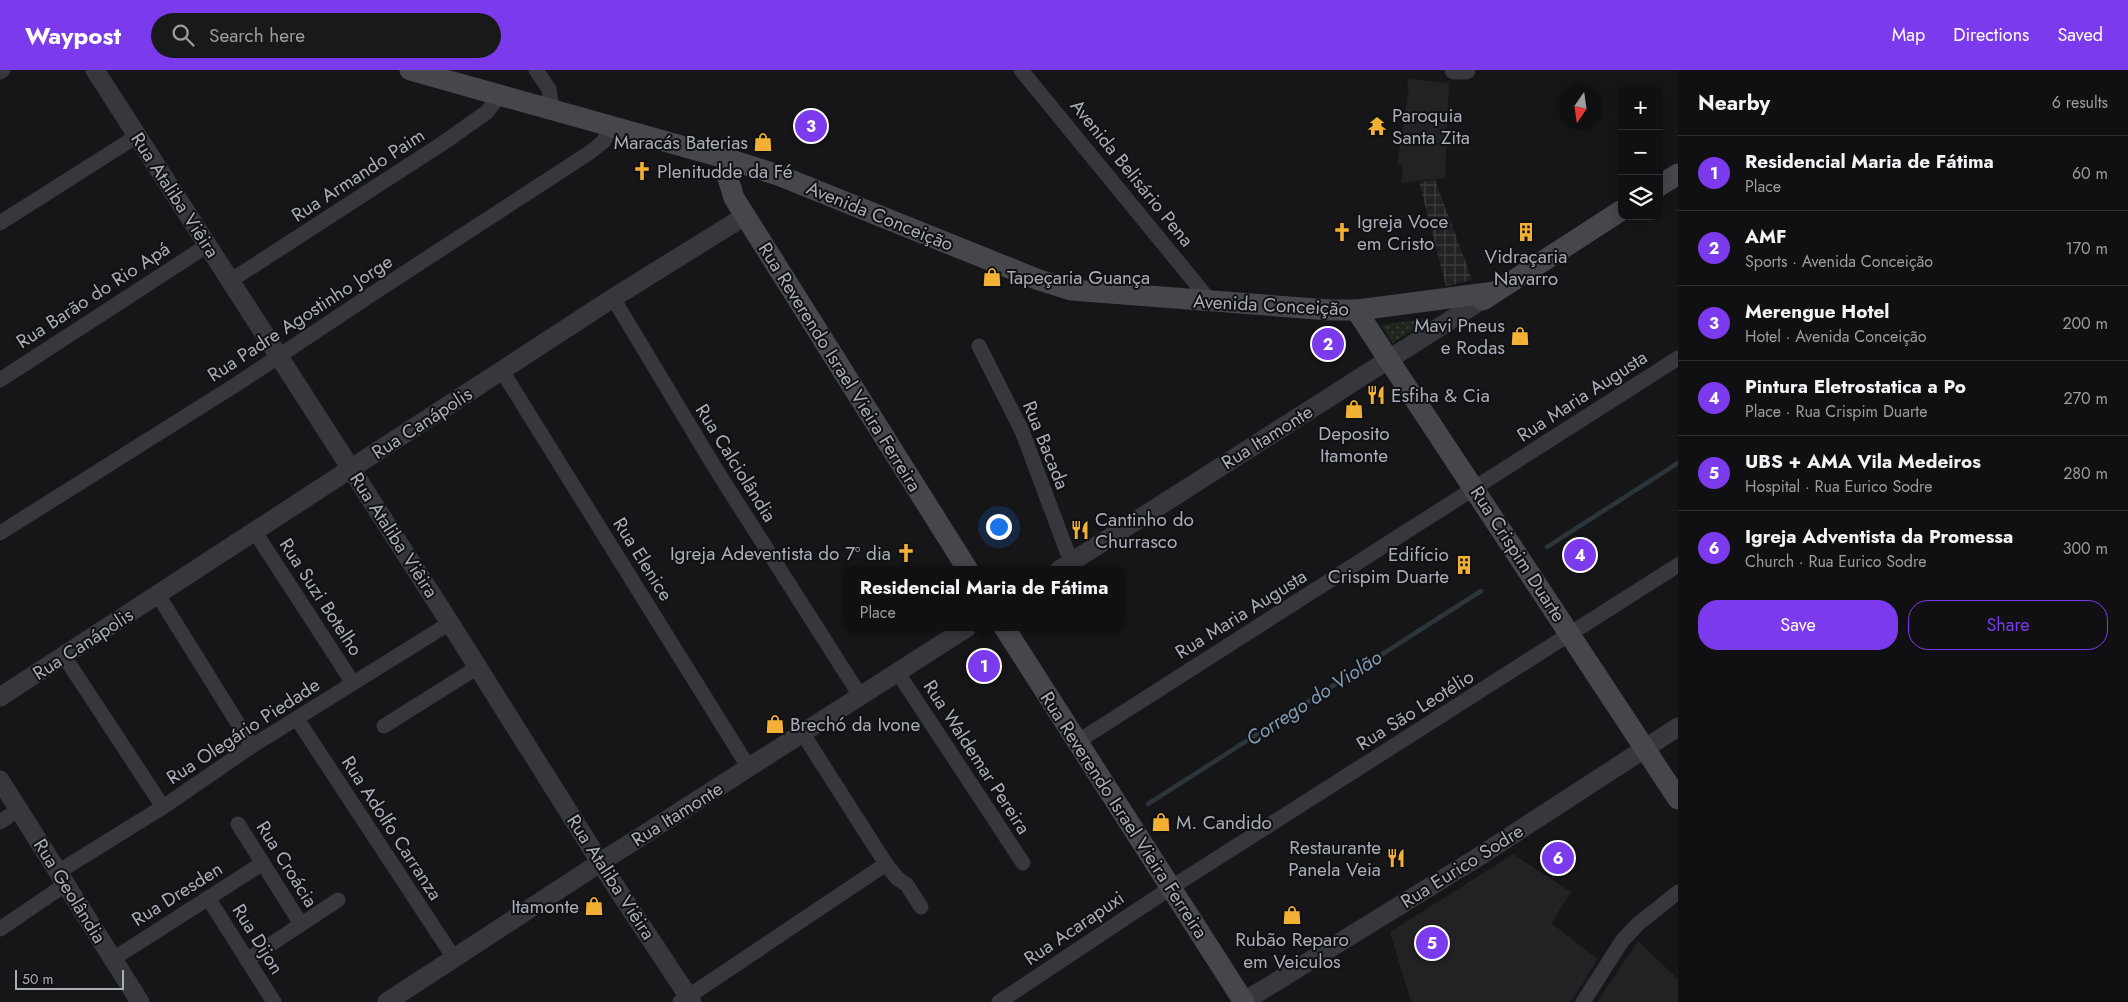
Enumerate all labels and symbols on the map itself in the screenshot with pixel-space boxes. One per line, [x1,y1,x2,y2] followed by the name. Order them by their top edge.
[1558,85,1603,130] north arrow
[1064,93,1200,253] street label: Avenida Belisário Pena
[1392,102,1470,151] place label: Paroquia Santa Zita
[795,107,827,145] pin: 3
[1366,115,1388,137] temple icon: Paroquia Santa Zita
[286,122,430,228] street label: Rua Armando Paim
[124,127,226,263] street label: Rua Ataliba Viêira
[614,129,748,156] place label: Maracás Baterias
[752,131,774,153] shop icon: Maracás Baterias
[657,158,793,185] place label: Plenitudde da Fé
[631,160,653,182] church icon: Plenitudde da Fé
[803,174,957,258] street label: Avenida Conceição
[1357,208,1449,257] place label: Igreja Voce em Cristo
[1331,221,1353,243] church icon: Igreja Voce em Cristo
[1515,221,1537,243] building icon: Vidraçaria Navarro
[11,235,175,355] street label: Rua Barão do Rio Apá
[752,237,928,497] street label: Rua Reverendo Israel Vieira Ferreira
[1485,243,1567,292] place label: Vidraçaria Navarro
[202,248,398,388] street label: Rua Padre Agostinho Jorge
[1007,264,1150,291] place label: Tapeçaria Guança
[981,266,1003,288] shop icon: Tapeçaria Guança
[1192,287,1350,323] street label: Avenida Conceição
[1414,312,1505,361] place label: Mavi Pneus e Rodas
[1312,325,1344,363] pin: 2
[1509,325,1531,347] shop icon: Mavi Pneus e Rodas
[1512,344,1652,448] street label: Rua Maria Augusta
[366,380,478,466] street label: Rua Canápolis
[1391,382,1490,409] place label: Esfiha & Cia
[1365,384,1387,406] restaurant icon: Esfiha & Cia
[1016,397,1076,493] street label: Rua Bacada
[1216,398,1318,476] street label: Rua Itamonte
[1343,398,1365,420] shop icon: Deposito Itamonte
[689,399,783,527] street label: Rua Calciolândia
[1318,420,1390,469] place label: Deposito Itamonte
[343,467,445,603] street label: Rua Ataliba Viêira
[1464,481,1572,627] street label: Rua Crispim Duarte
[1095,506,1194,555] place label: Cantinho do Churrasco
[607,512,679,606] street label: Rua Elenice
[986,514,1012,540] your location
[1069,519,1091,541] restaurant icon: Cantinho do Churrasco
[273,533,369,661] street label: Rua Suzi Botelho
[1564,536,1596,574] pin: 4
[670,540,891,567] place label: Igreja Adeventista do 7º dia
[1328,541,1449,590] place label: Edifício Crispim Duarte
[895,542,917,564] church icon: Igreja Adeventista do 7º dia
[1453,554,1475,576] building icon: Edifício Crispim Duarte
[1170,563,1312,665] street label: Rua Maria Augusta
[27,601,139,687] street label: Rua Canápolis
[1240,643,1388,753] water label: Corrego do Violão
[968,647,1000,685] pin: 1
[1351,663,1479,757] street label: Rua São Leotélio
[161,671,325,791] street label: Rua Olegário Piedade
[917,675,1037,839] street label: Rua Waldemar Pereira
[1034,686,1214,944] street label: Rua Reverendo Israel Vieira Ferreira
[790,711,920,738] place label: Brechó da Ivone
[764,713,786,735] shop icon: Brechó da Ivone
[335,751,449,905] street label: Rua Adolfo Carranza
[626,775,728,853] street label: Rua Itamonte
[560,809,662,945] street label: Rua Ataliba Viêira
[1176,809,1272,836] place label: M. Candido
[1150,811,1172,833] shop icon: M. Candido
[250,816,324,912] street label: Rua Croácia
[1395,817,1529,915] street label: Rua Eurico Sodre
[27,833,113,949] street label: Rua Geolândia
[1288,834,1381,883] place label: Restaurante Panela Veia
[1542,839,1574,877] pin: 6
[1385,847,1407,869] restaurant icon: Restaurante Panela Veia
[126,855,228,933] street label: Rua Dresden
[1019,884,1129,972] street label: Rua Acarapuxi
[511,893,579,920] place label: Itamonte
[583,895,605,917] shop icon: Itamonte
[226,899,290,979] street label: Rua Dijon
[1281,904,1303,926] shop icon: Rubão Reparo em Veiculos
[1416,924,1448,962] pin: 5
[1235,926,1349,975] place label: Rubão Reparo em Veiculos
[15,967,124,990] scale bar

